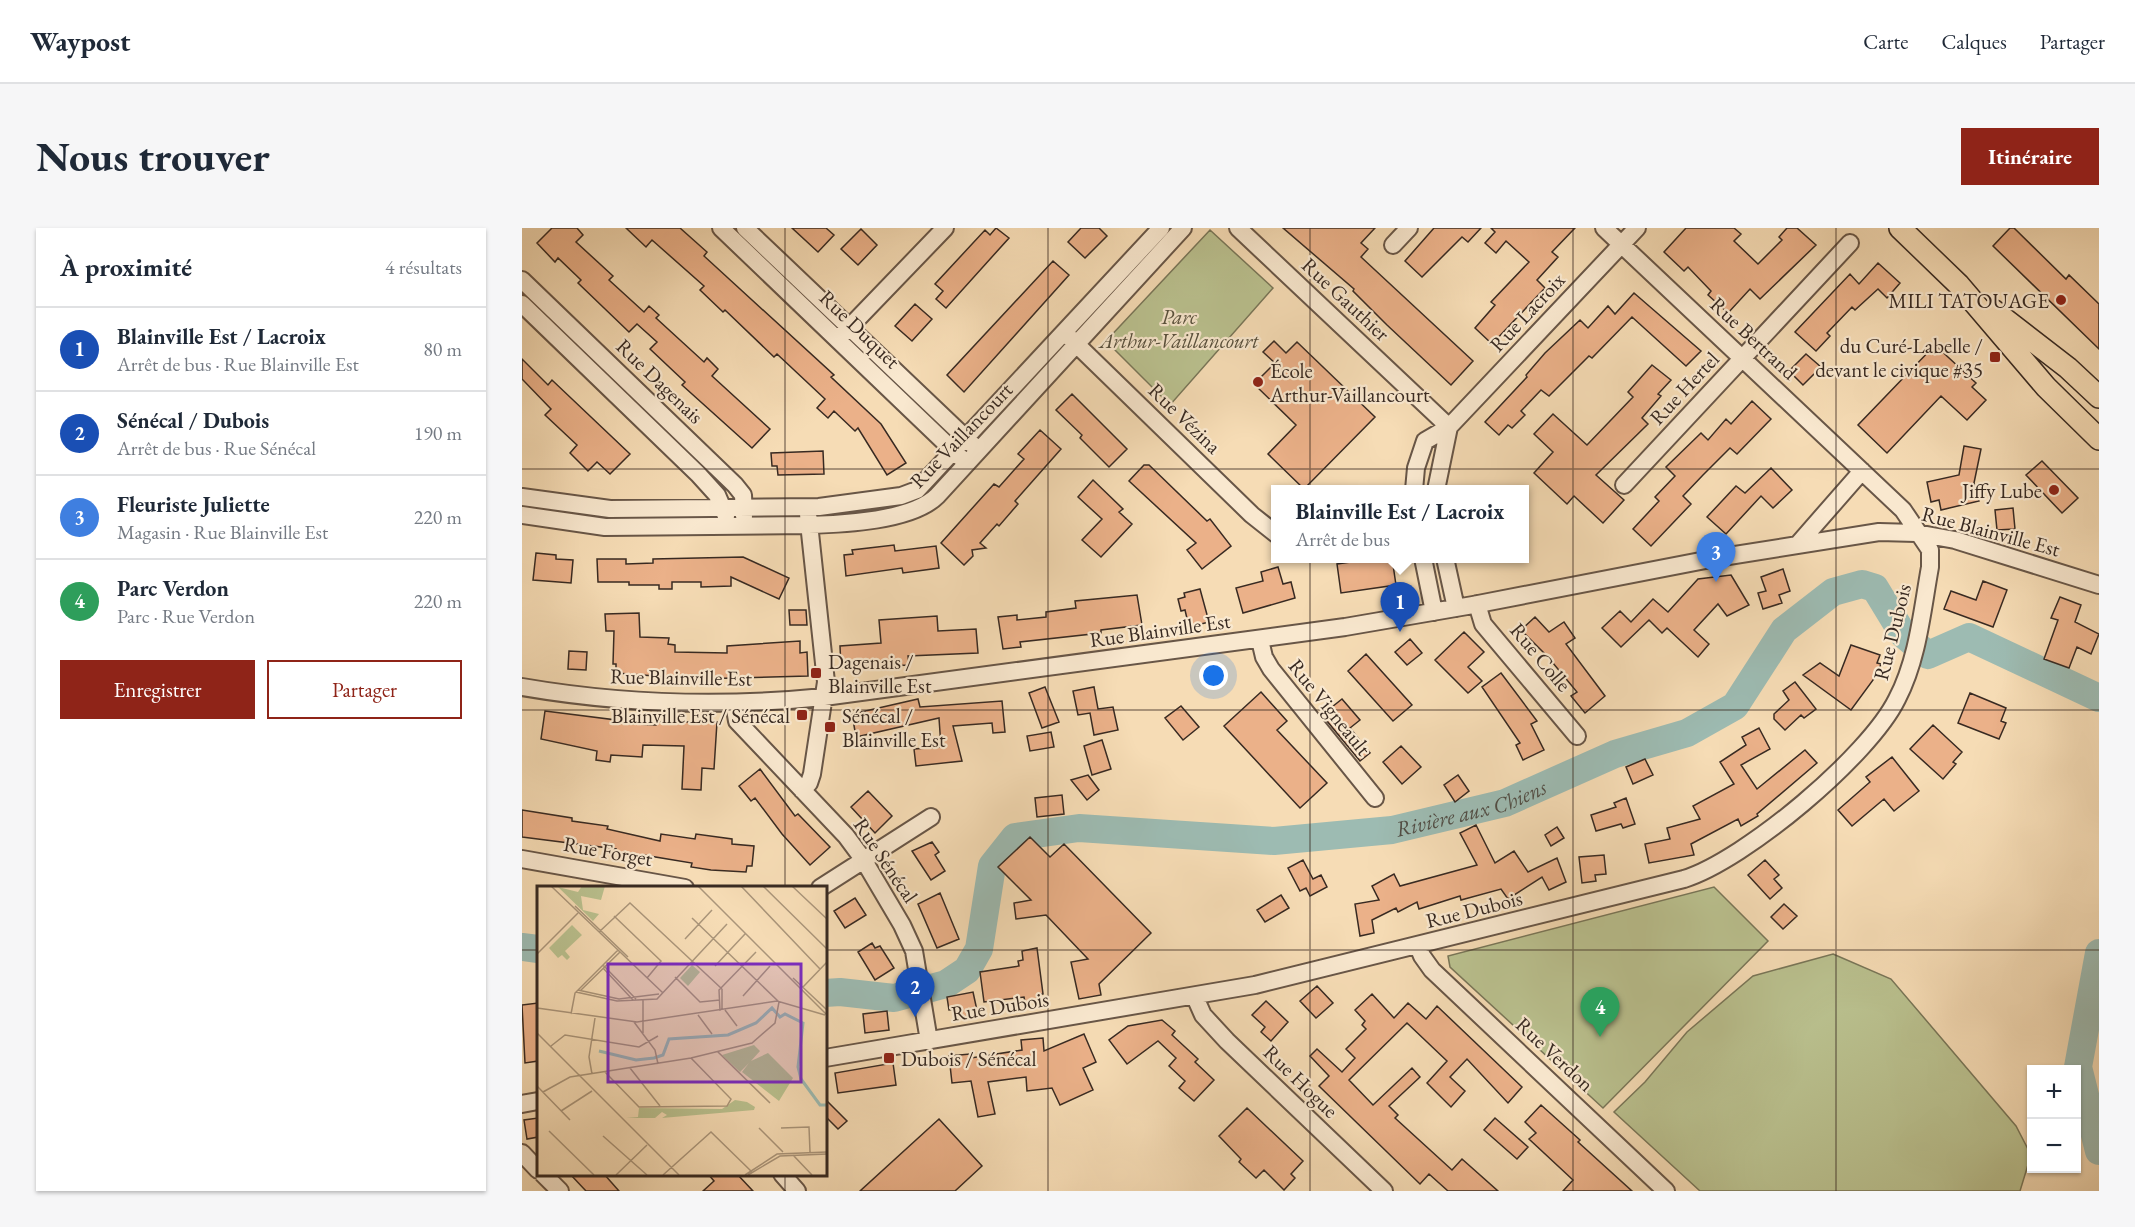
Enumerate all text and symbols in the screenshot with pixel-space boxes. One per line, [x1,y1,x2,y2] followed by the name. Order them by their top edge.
[30,23,131,59] text: Waypost
[1863,28,1908,55] text: Carte
[1941,28,2007,55] text: Calques
[2040,28,2105,55] text: Partager
[1961,128,2099,185] button: Itinéraire
[36,129,270,184] text: Nous trouver
[60,250,192,284] text: À proximité
[1296,251,1396,347] street label: Rue Gauthier
[385,254,462,280] text: 4 résultats
[1483,267,1571,357] street label: Rue Lacroix
[814,284,906,374] street label: Rue Duquet
[1888,287,2049,314] place label: MILI TATOUAGE
[1705,291,1804,386] street label: Rue Bertrand
[2054,293,2068,307] marker: MILI TATOUAGE
[1098,303,1259,354] park label: Parc Arthur-Vaillancourt
[117,322,326,351] text: Blainville Est / Lacroix
[1815,332,1983,383] place label: du Curé-Labelle / devant le civique #35
[611,333,710,430] street label: Rue Dagenais
[74,336,85,362] text: 1
[423,336,462,362] text: 80 m
[1643,346,1725,430] street label: Rue Hertel
[1988,350,2002,364] marker: du Curé-Labelle / devant le civique #35
[117,351,359,377] text: Arrêt de bus · Rue Blainville Est
[1269,357,1430,408] place label: École Arthur-Vaillancourt
[1251,375,1265,389] marker: École Arthur-Vaillancourt
[904,376,1018,494] street label: Rue Vaillancourt
[1143,377,1228,460] street label: Rue Vézina
[117,406,269,435] text: Sénécal / Dubois
[74,420,85,446] text: 2
[414,420,462,446] text: 190 m
[117,435,316,461] text: Arrêt de bus · Rue Sénécal
[1960,477,2042,504] place label: Jiffy Lube
[2047,483,2061,497] marker: Jiffy Lube
[1271,485,1529,563] popup
[117,490,270,519] text: Fleuriste Juliette
[1296,497,1504,526] text: Blainville Est / Lacroix
[1919,500,2063,563] street label: Rue Blainville Est
[74,504,85,530] text: 3
[414,504,462,530] text: 220 m
[117,519,328,545] text: Magasin · Rue Blainville Est
[1296,526,1390,552] text: Arrêt de bus
[1696,532,1736,582] pin: 3
[117,574,229,603] text: Parc Verdon
[1867,581,1917,683] street label: Rue Dubois
[1380,582,1420,632] pin: 1
[74,588,85,614] text: 4
[414,588,462,614] text: 220 m
[117,603,255,629] text: Parc · Rue Verdon
[1088,607,1233,653] street label: Rue Blainville Est
[1504,617,1578,697] street label: Rue Colle
[828,648,932,699] place label: Dagenais / Blainville Est
[1283,653,1377,761] street label: Rue Vigneault
[60,660,255,719] button: Enregistrer
[267,660,462,719] button: Partager
[1199,661,1228,690] your location
[610,662,753,692] street label: Rue Blainville Est
[809,666,823,680] marker: Dagenais / Blainville Est
[611,702,790,729] place label: Blainville Est / Sénécal
[842,702,946,753] place label: Sénécal / Blainville Est
[795,708,809,722] marker: Blainville Est / Sénécal
[823,720,837,734] marker: Sénécal / Blainville Est
[1392,772,1552,843] water label: Rivière aux Chiens
[848,812,924,908] street label: Rue Sénécal
[561,830,655,872] street label: Rue Forget
[1423,884,1525,934] street label: Rue Dubois
[537,886,826,1176] inset map
[896,968,934,1017] pin: 2
[949,985,1051,1027] street label: Rue Dubois
[1580,988,1620,1037] pin: 4
[1510,1011,1600,1097] street label: Rue Verdon
[1258,1039,1344,1123] street label: Rue Hogue
[901,1045,1037,1072] place label: Dubois / Sénécal
[882,1051,896,1065] marker: Dubois / Sénécal
[2027,1065,2081,1173] map controls
[2027,1065,2081,1119] button: +
[2027,1119,2081,1173] button: −

